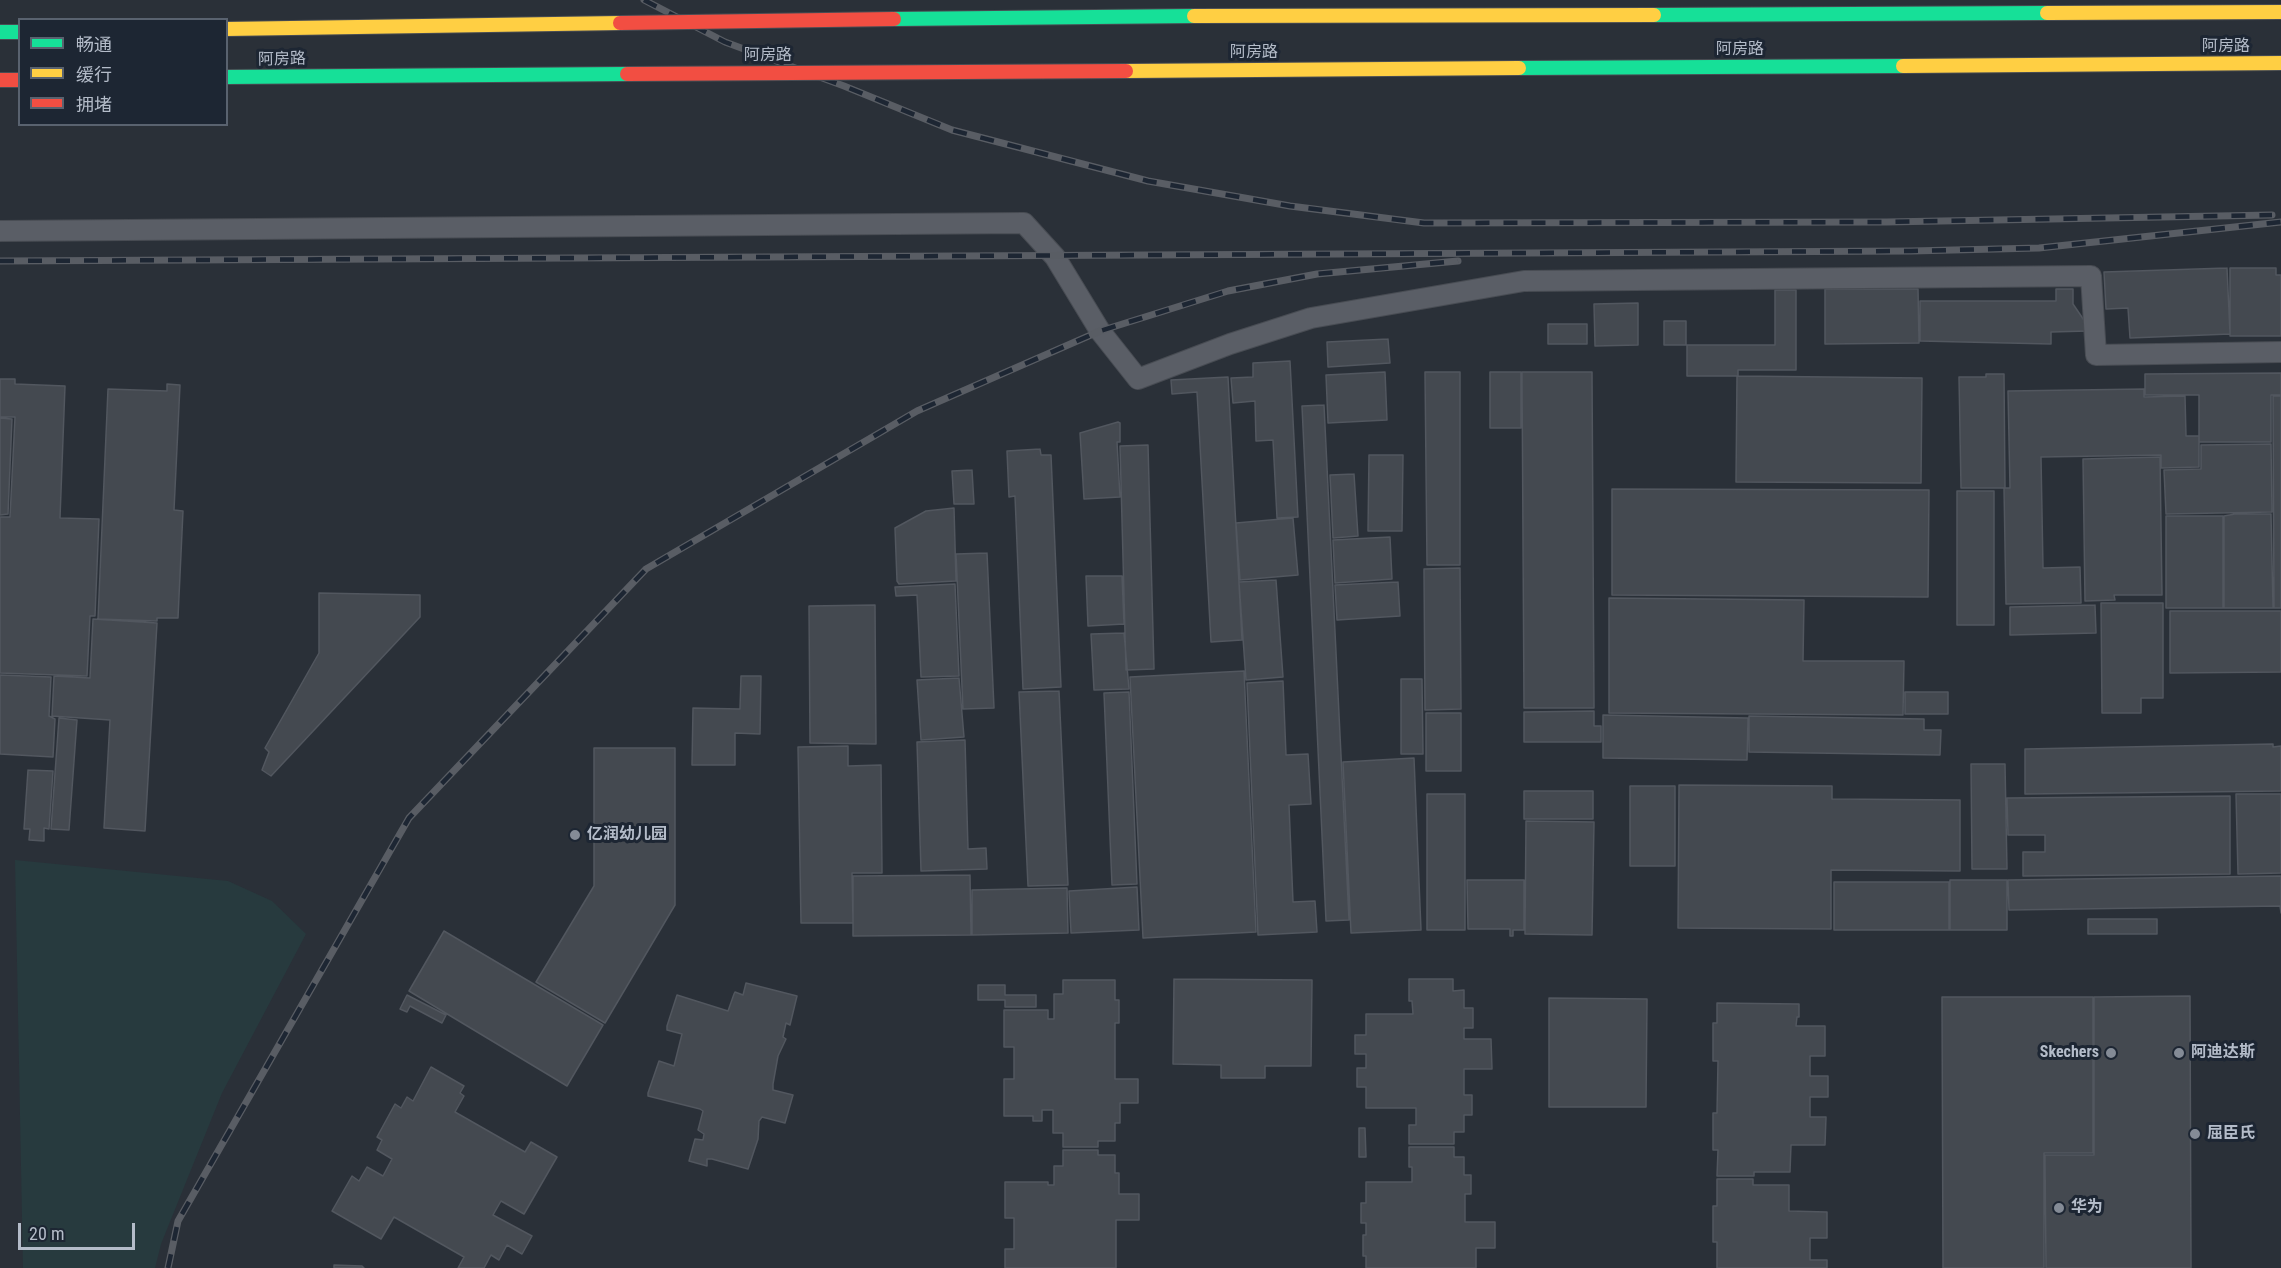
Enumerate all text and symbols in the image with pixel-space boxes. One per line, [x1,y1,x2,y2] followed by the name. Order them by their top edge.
[18,18,228,126] legend
[76,34,112,55] text: 畅通
[2202,37,2250,57] street label: 阿房路
[1716,40,1764,60] street label: 阿房路
[1230,43,1278,63] street label: 阿房路
[744,46,792,66] street label: 阿房路
[258,50,306,70] street label: 阿房路
[76,64,112,85] text: 缓行
[76,94,112,115] text: 拥堵
[587,825,667,845] place label: 亿润幼儿园
[568,828,582,842] marker: 亿润幼儿园
[2040,1043,2099,1063] place label: Skechers
[2191,1043,2255,1063] place label: 阿迪达斯
[2104,1046,2118,1060] marker: Skechers
[2172,1046,2186,1060] marker: 阿迪达斯
[2207,1124,2255,1144] place label: 屈臣氏
[2188,1127,2202,1141] marker: 屈臣氏
[2071,1198,2103,1218] place label: 华为
[2052,1201,2066,1215] marker: 华为
[21,1211,138,1249] scale bar
[29,1223,64,1244] text: 20 m

